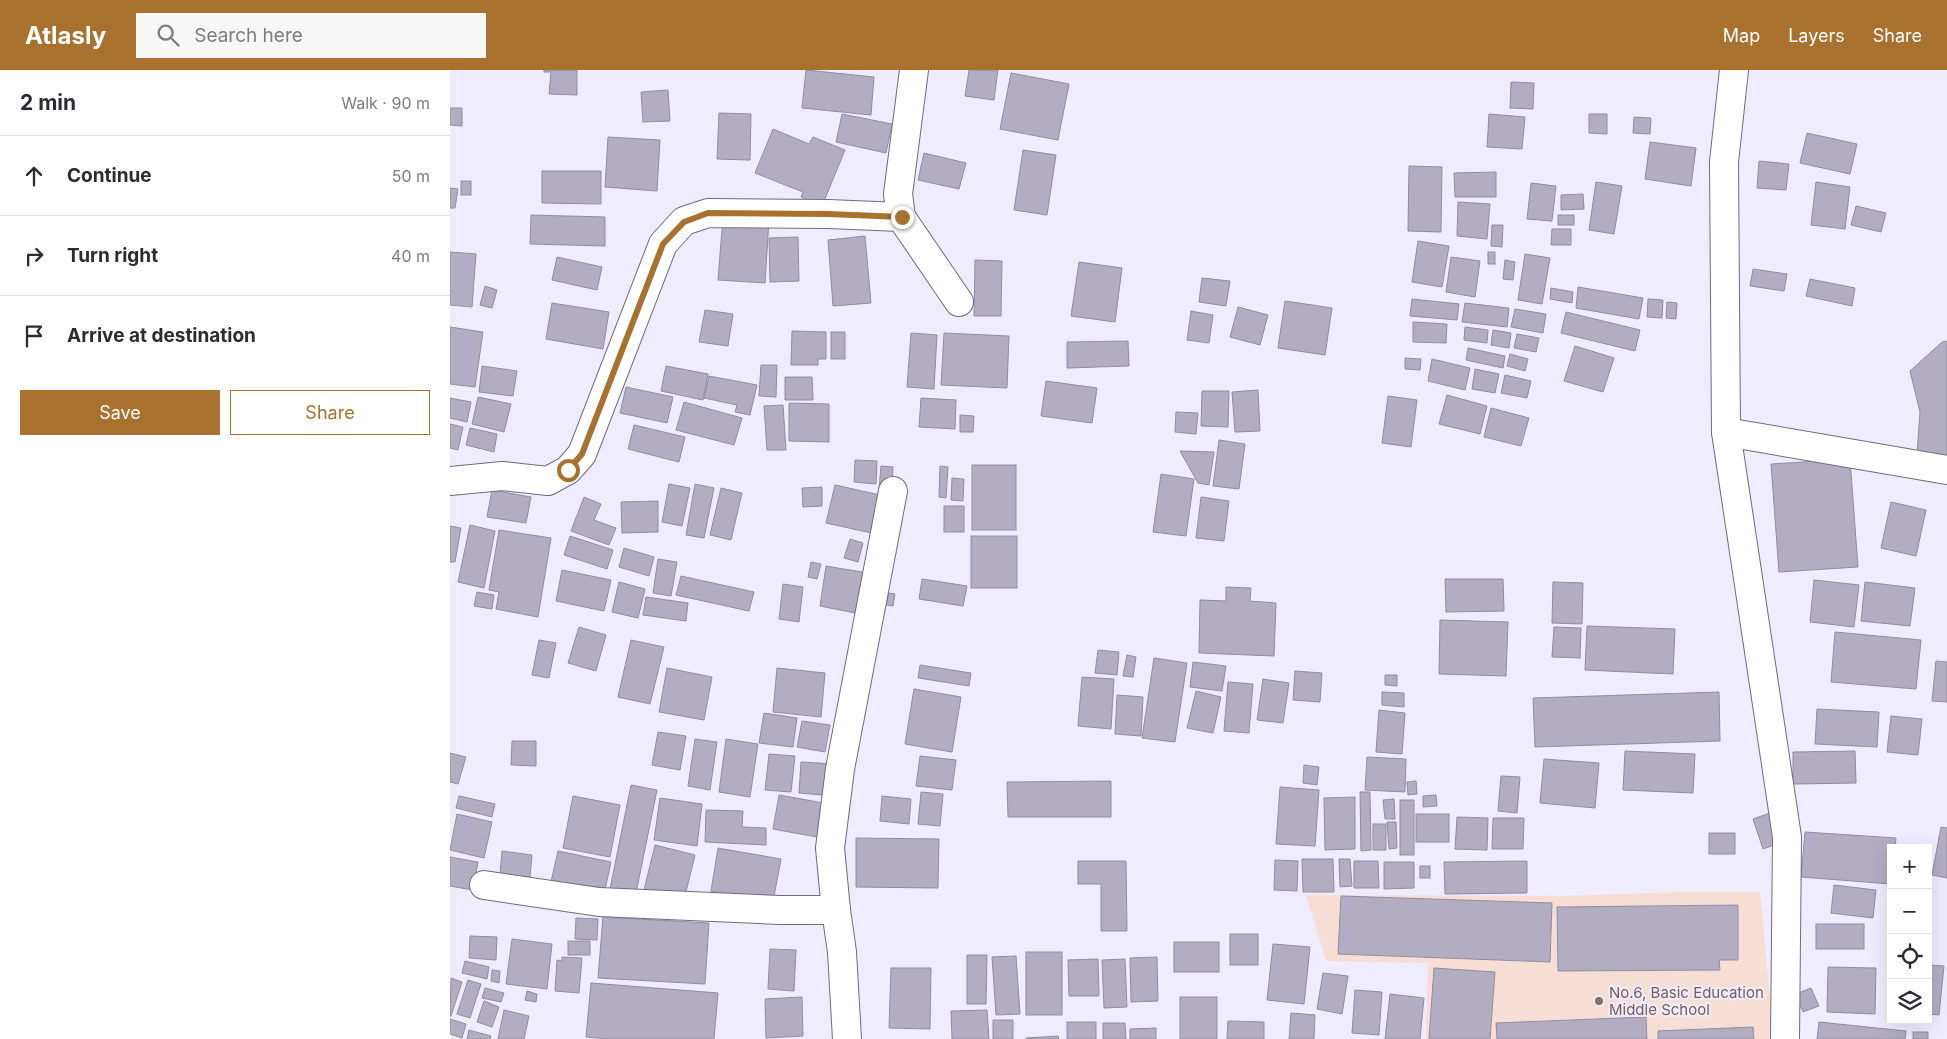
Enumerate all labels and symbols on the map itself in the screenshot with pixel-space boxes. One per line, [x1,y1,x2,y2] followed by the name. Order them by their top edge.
[891,206,914,229] route end
[557,459,580,482] route start
[1609,983,1764,1019] place label: No.6, Basic Education Middle School
[1593,995,1605,1007] marker: No.6, Basic Education Middle School

